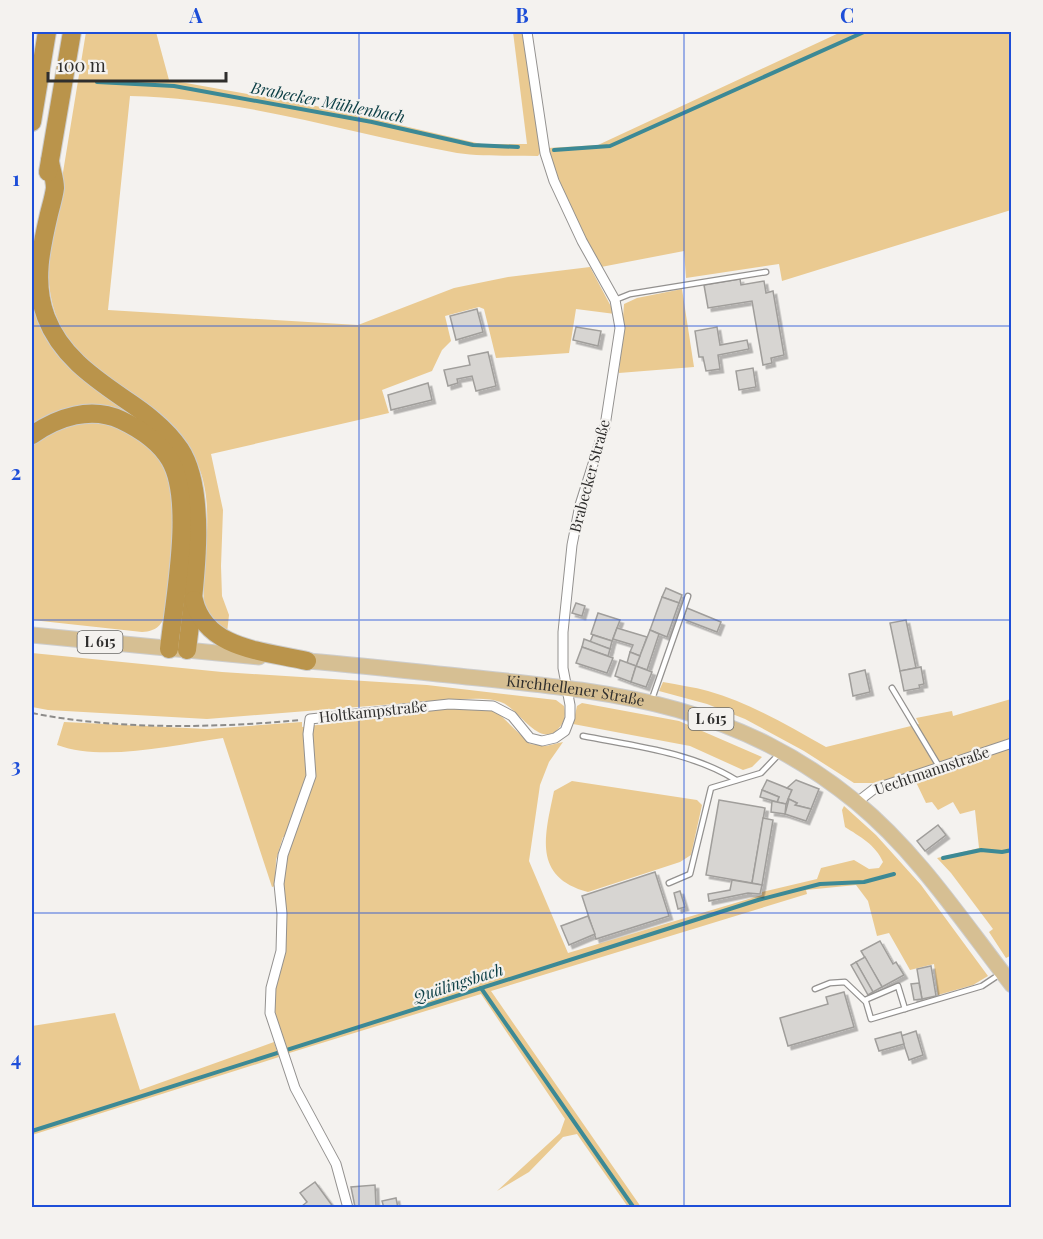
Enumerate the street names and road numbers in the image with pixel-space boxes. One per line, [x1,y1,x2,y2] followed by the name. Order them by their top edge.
[564,417,614,534] street label: Brabecker Straße
[78,631,122,653] road number: L 615
[505,670,647,710] street label: Kirchhellener Straße
[318,695,428,727] street label: Holtkampstraße
[688,708,734,730] road number: L 615
[872,741,992,799] street label: Uechtmannstraße

